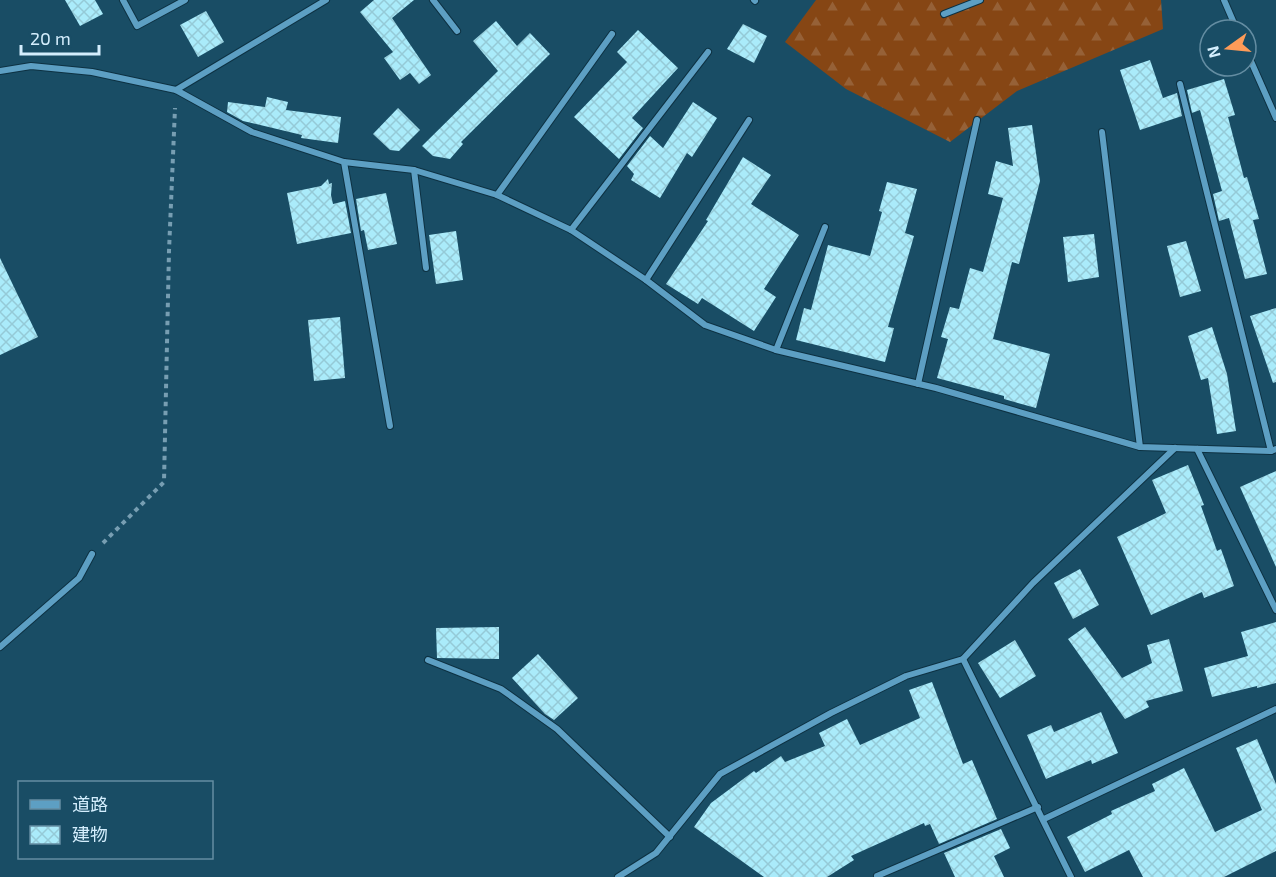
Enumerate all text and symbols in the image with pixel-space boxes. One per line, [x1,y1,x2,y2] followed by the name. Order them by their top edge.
[21,18,99,56] scale bar
[1198,18,1258,78] north arrow
[30,27,71,49] text: 20 m
[1202,44,1224,60] text: N
[18,781,213,859] legend
[72,793,108,815] text: 道路
[72,823,108,845] text: 建物

